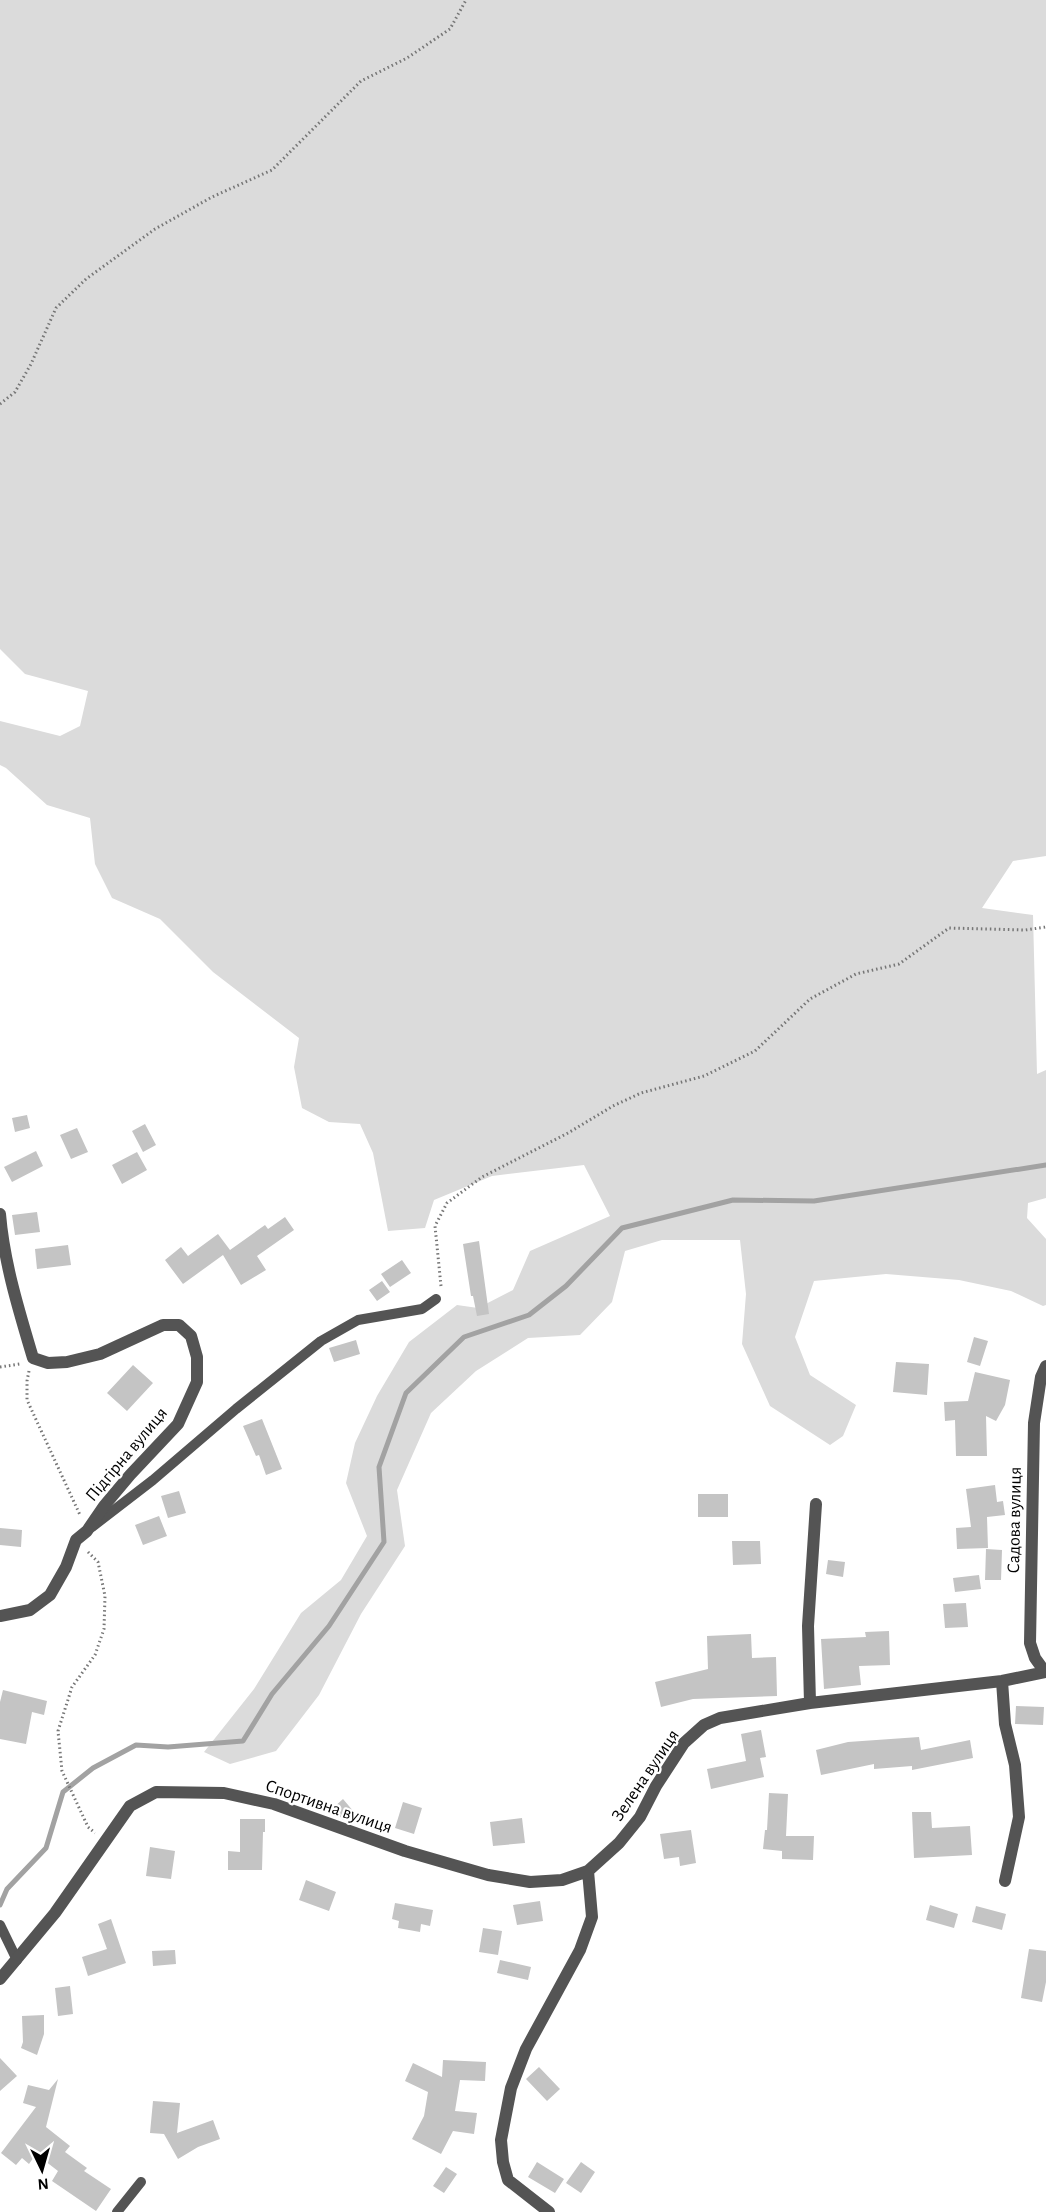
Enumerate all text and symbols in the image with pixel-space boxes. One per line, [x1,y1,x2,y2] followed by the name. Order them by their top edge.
[82,1404,171,1505] street label: Підгірна вулиця
[1005,1467,1025,1574] street label: Садова вулиця
[609,1727,683,1825] street label: Зелена вулиця
[263,1777,394,1837] street label: Спортивна вулиця
[12,2140,72,2200] north arrow
[37,2175,49,2192] text: N

